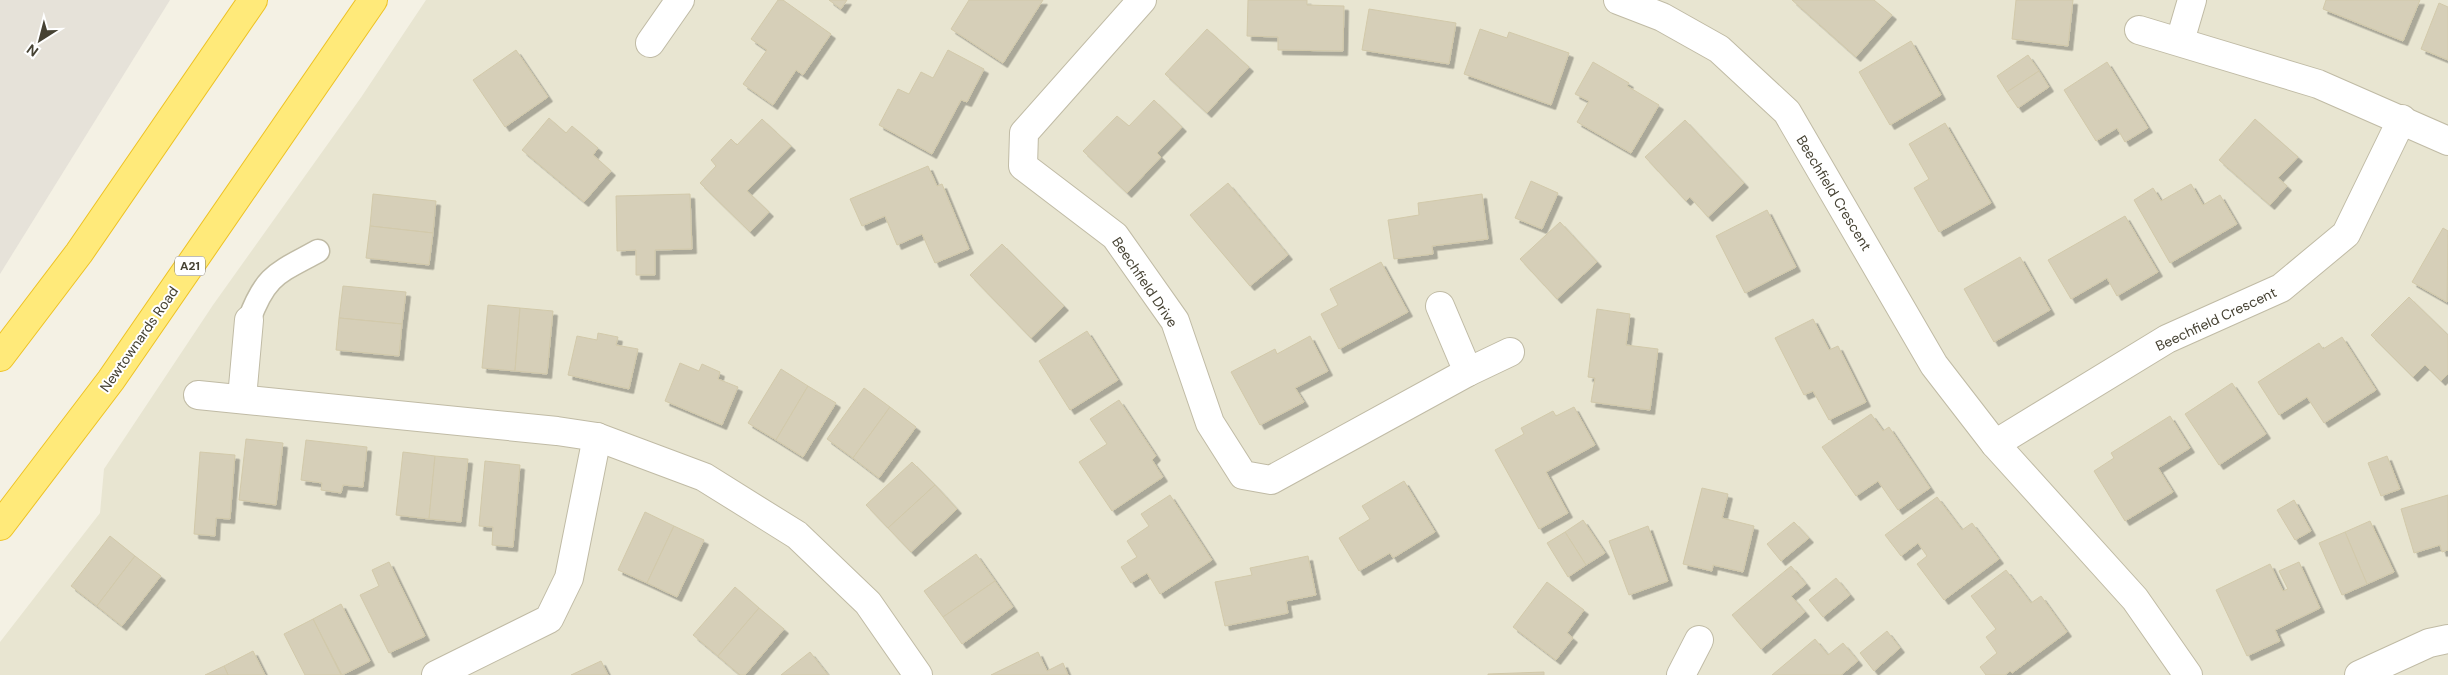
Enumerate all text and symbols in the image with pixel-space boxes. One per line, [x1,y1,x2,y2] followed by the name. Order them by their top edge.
[15,15,65,65] north arrow
[23,40,42,61] text: N
[1792,132,1876,254] street label: Beechfield Crescent
[1108,233,1182,331] street label: Beechfield Drive
[175,256,205,276] road number: A21
[96,283,182,395] street label: Newtownards Road
[2153,283,2279,355] street label: Beechfield Crescent

